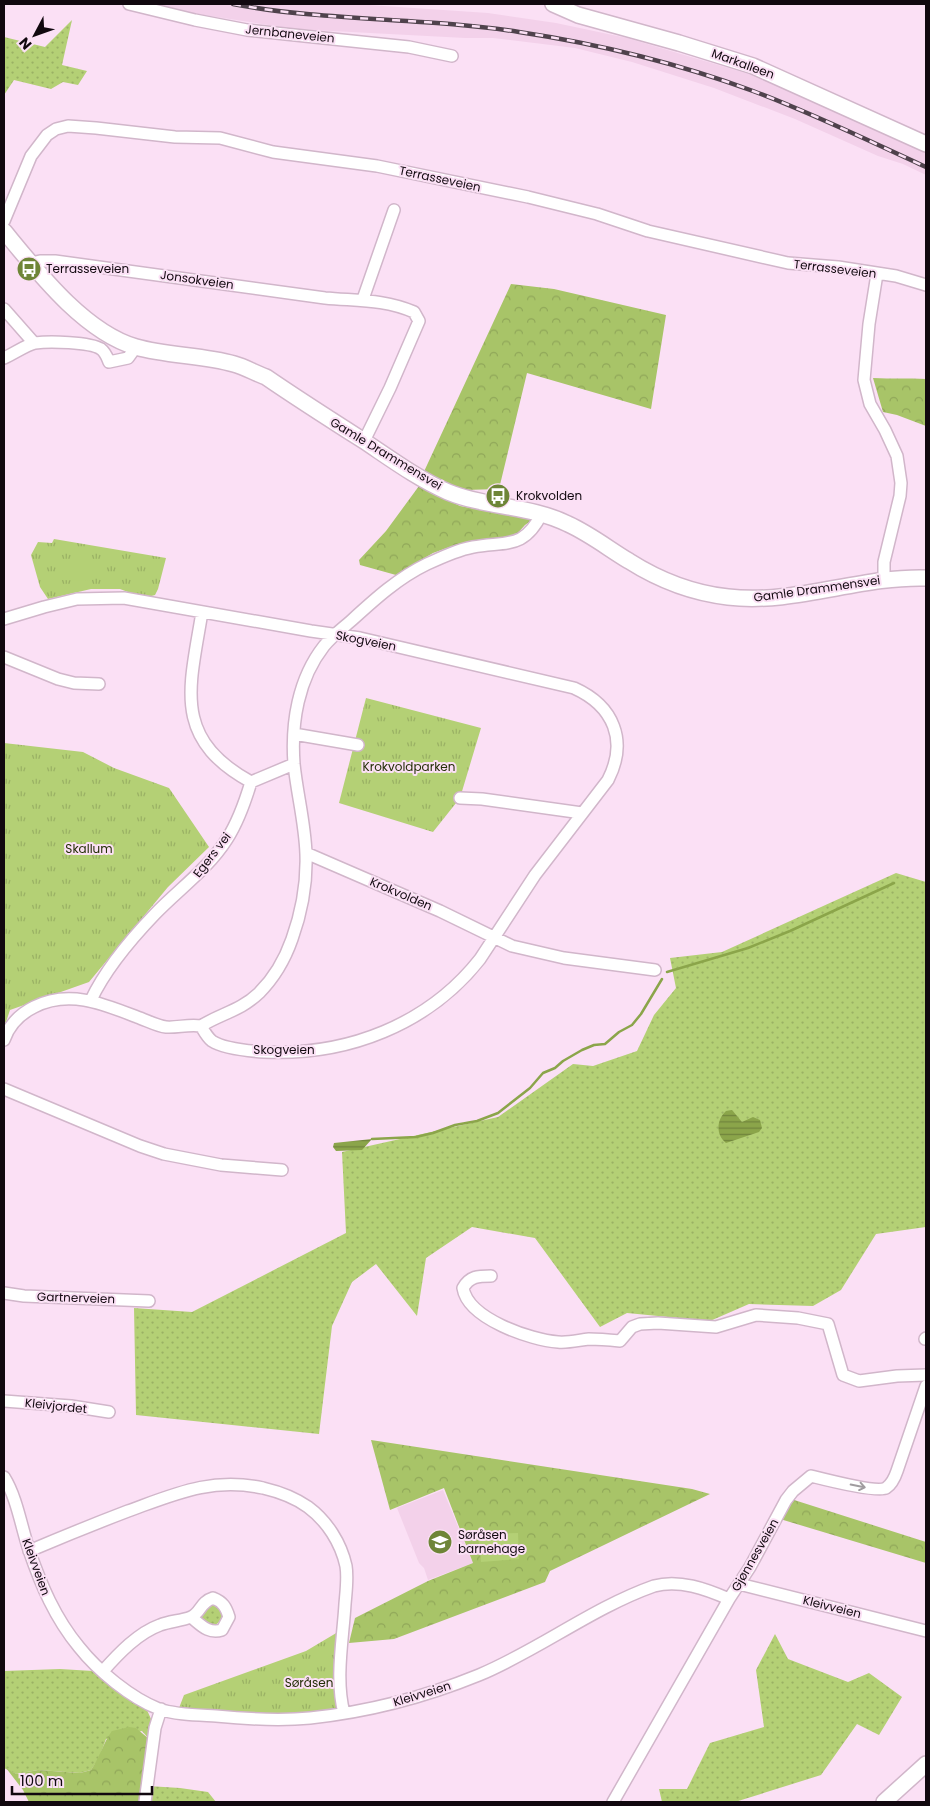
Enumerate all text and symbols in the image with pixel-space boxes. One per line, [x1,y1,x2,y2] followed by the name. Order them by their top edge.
[10,10,60,60] north arrow
[245,20,335,47] street label: Jernbaneveien
[14,33,36,54] text: N
[709,44,777,83] street label: Markalleen
[398,162,483,195] street label: Terrasseveien
[793,255,877,282] street label: Terrasseveien
[16,256,42,282] bus stop icon: Terrasseveien
[46,260,129,277] place label: Terrasseveien
[159,266,235,293] street label: Jonsokveien
[327,413,445,494] street label: Gamle Drammensvei
[485,483,511,509] bus stop icon: Krokvolden
[516,487,582,504] place label: Krokvolden
[753,571,881,606] street label: Gamle Drammensvei
[334,626,398,655] street label: Skogveien
[362,758,456,775] park label: Krokvoldparken
[189,829,235,881] street label: Egers vei
[65,840,113,857] park label: Skallum
[367,873,435,914] street label: Krokvolden
[253,1041,315,1058] street label: Skogveien
[37,1288,115,1307] street label: Gartnerveien
[24,1394,88,1417] street label: Kleivjordet
[850,1482,866,1492] one-way arrow
[727,1515,782,1594] street label: Gjønnesveien
[458,1526,525,1557] place label: Søråsen barnehage
[427,1529,453,1555] school or university icon: Søråsen barnehage
[18,1536,55,1598] street label: Kleivveien
[801,1591,863,1622] street label: Kleivveien
[285,1674,333,1691] park label: Søråsen
[391,1677,453,1710] street label: Kleivveien
[12,1764,152,1796] scale bar
[20,1770,63,1791] text: 100 m

